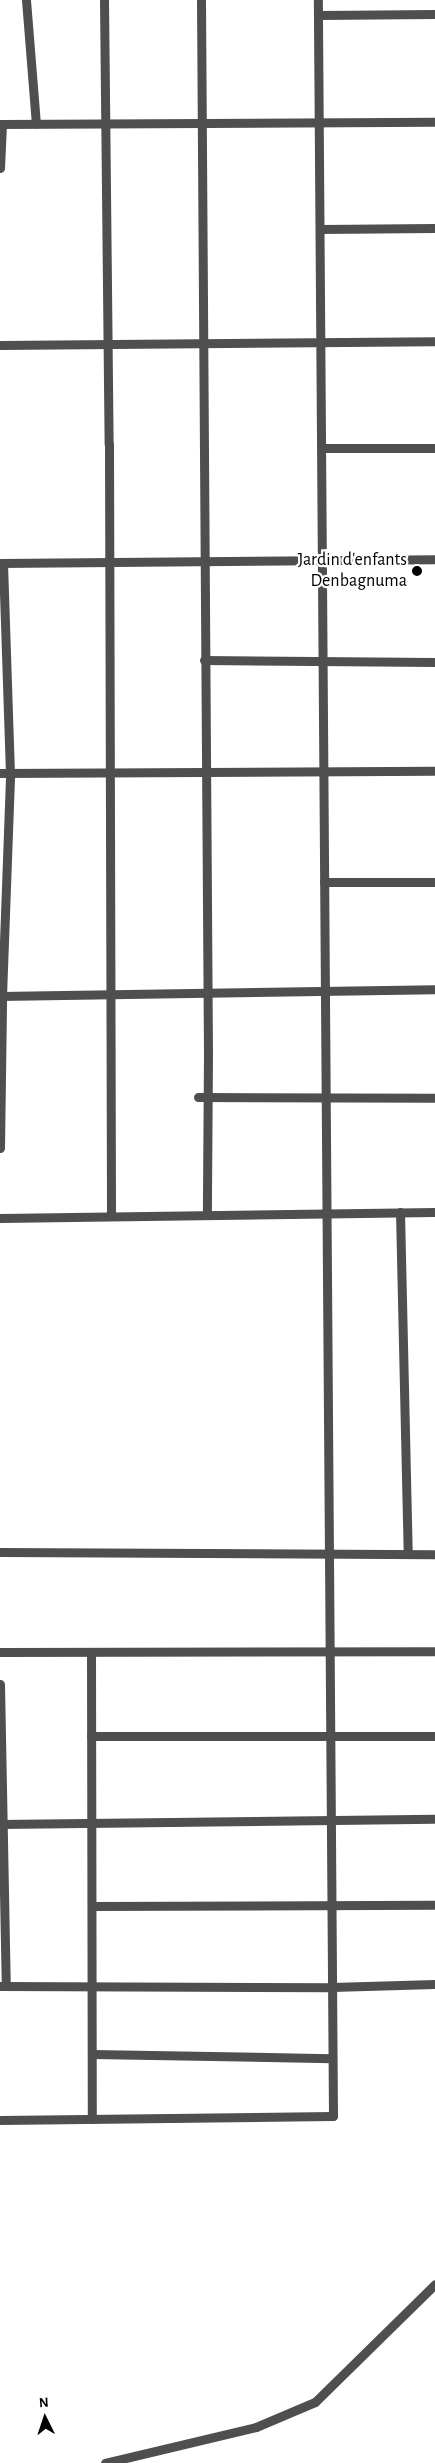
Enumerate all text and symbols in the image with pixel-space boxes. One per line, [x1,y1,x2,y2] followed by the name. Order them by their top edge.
[298,550,407,592] place label: Jardin d'enfants Denbagnuma
[411,565,423,577] marker: Jardin d'enfants Denbagnuma
[20,2393,70,2443] north arrow
[39,2396,49,2410] text: N

